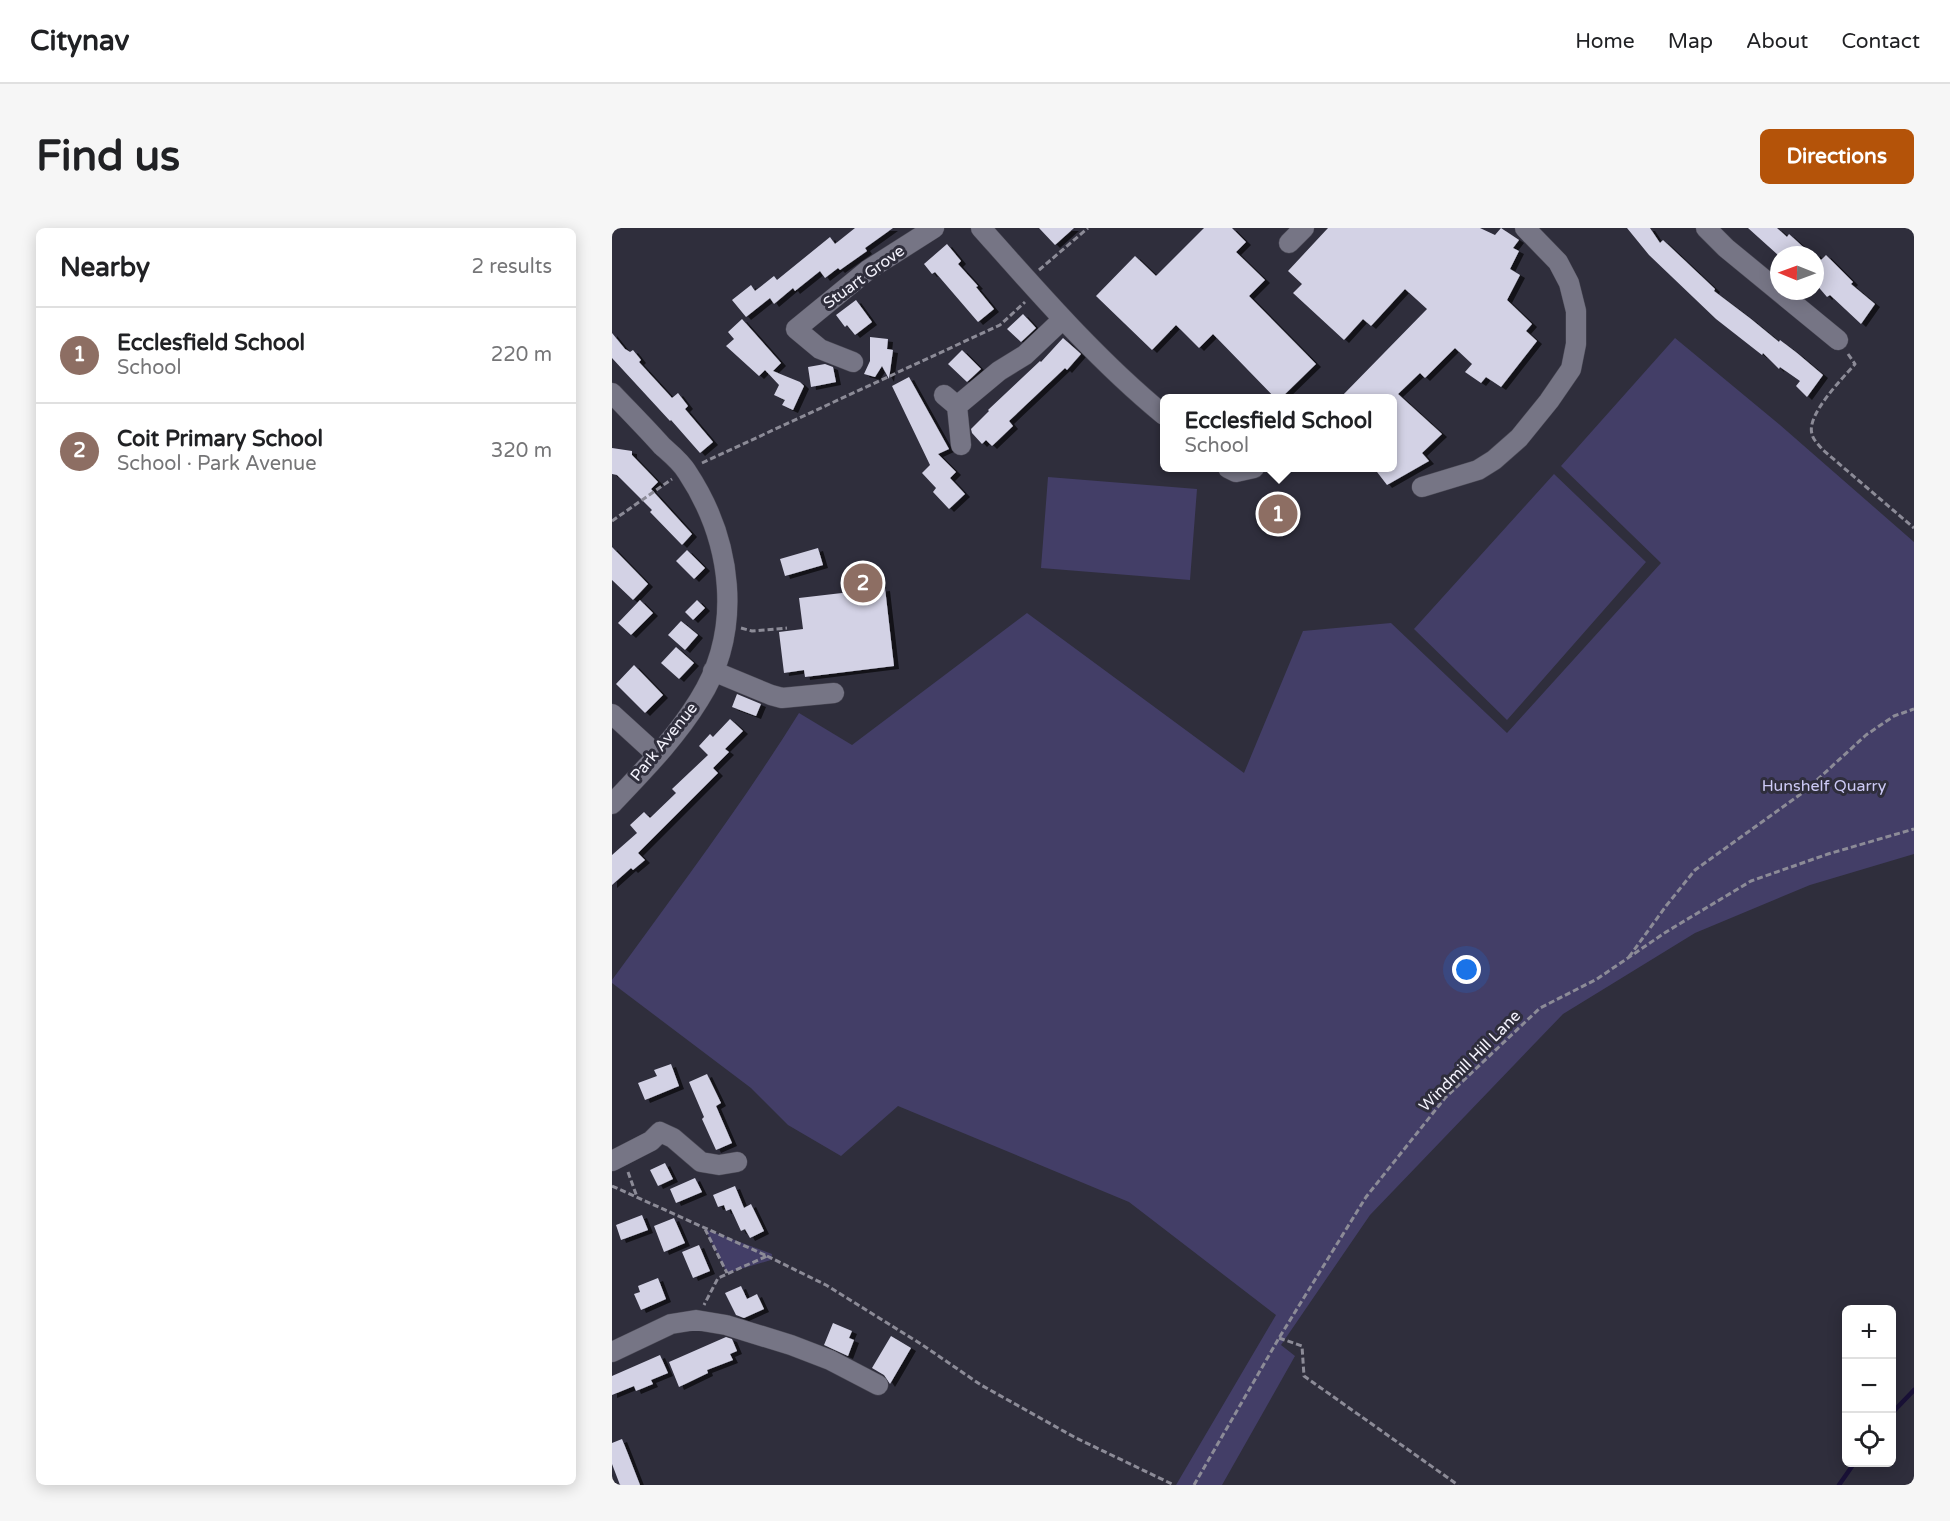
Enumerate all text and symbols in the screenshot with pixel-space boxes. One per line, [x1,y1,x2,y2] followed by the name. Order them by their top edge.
[30,24,129,58] text: Citynav
[1575,29,1635,54] text: Home
[1668,29,1713,54] text: Map
[1746,29,1808,54] text: About
[1841,29,1920,54] text: Contact
[1760,129,1914,184] button: Directions
[36,131,180,182] text: Find us
[819,241,909,313] street label: Stuart Grove
[1770,246,1824,300] north arrow
[60,252,150,283] text: Nearby
[472,255,552,279] text: 2 results
[117,330,305,356] text: Ecclesfield School
[73,343,86,367] text: 1
[491,343,552,367] text: 220 m
[117,356,181,380] text: School
[1160,394,1397,472] popup
[1184,408,1373,434] text: Ecclesfield School
[117,426,323,452] text: Coit Primary School
[1184,434,1249,458] text: School
[73,439,86,463] text: 2
[491,439,552,463] text: 320 m
[117,452,317,476] text: School · Park Avenue
[1258,492,1298,536] pin: 1
[844,560,882,606] pin: 2
[626,699,702,785] street label: Park Avenue
[1762,776,1887,796] park label: Hunshelf Quarry
[1452,955,1481,984] your location
[1415,1006,1525,1116] street label: Windmill Hill Lane
[1842,1305,1896,1467] map controls
[1842,1305,1896,1359] button: +
[1842,1359,1896,1413] button: −
[1842,1413,1896,1467] button: locate

